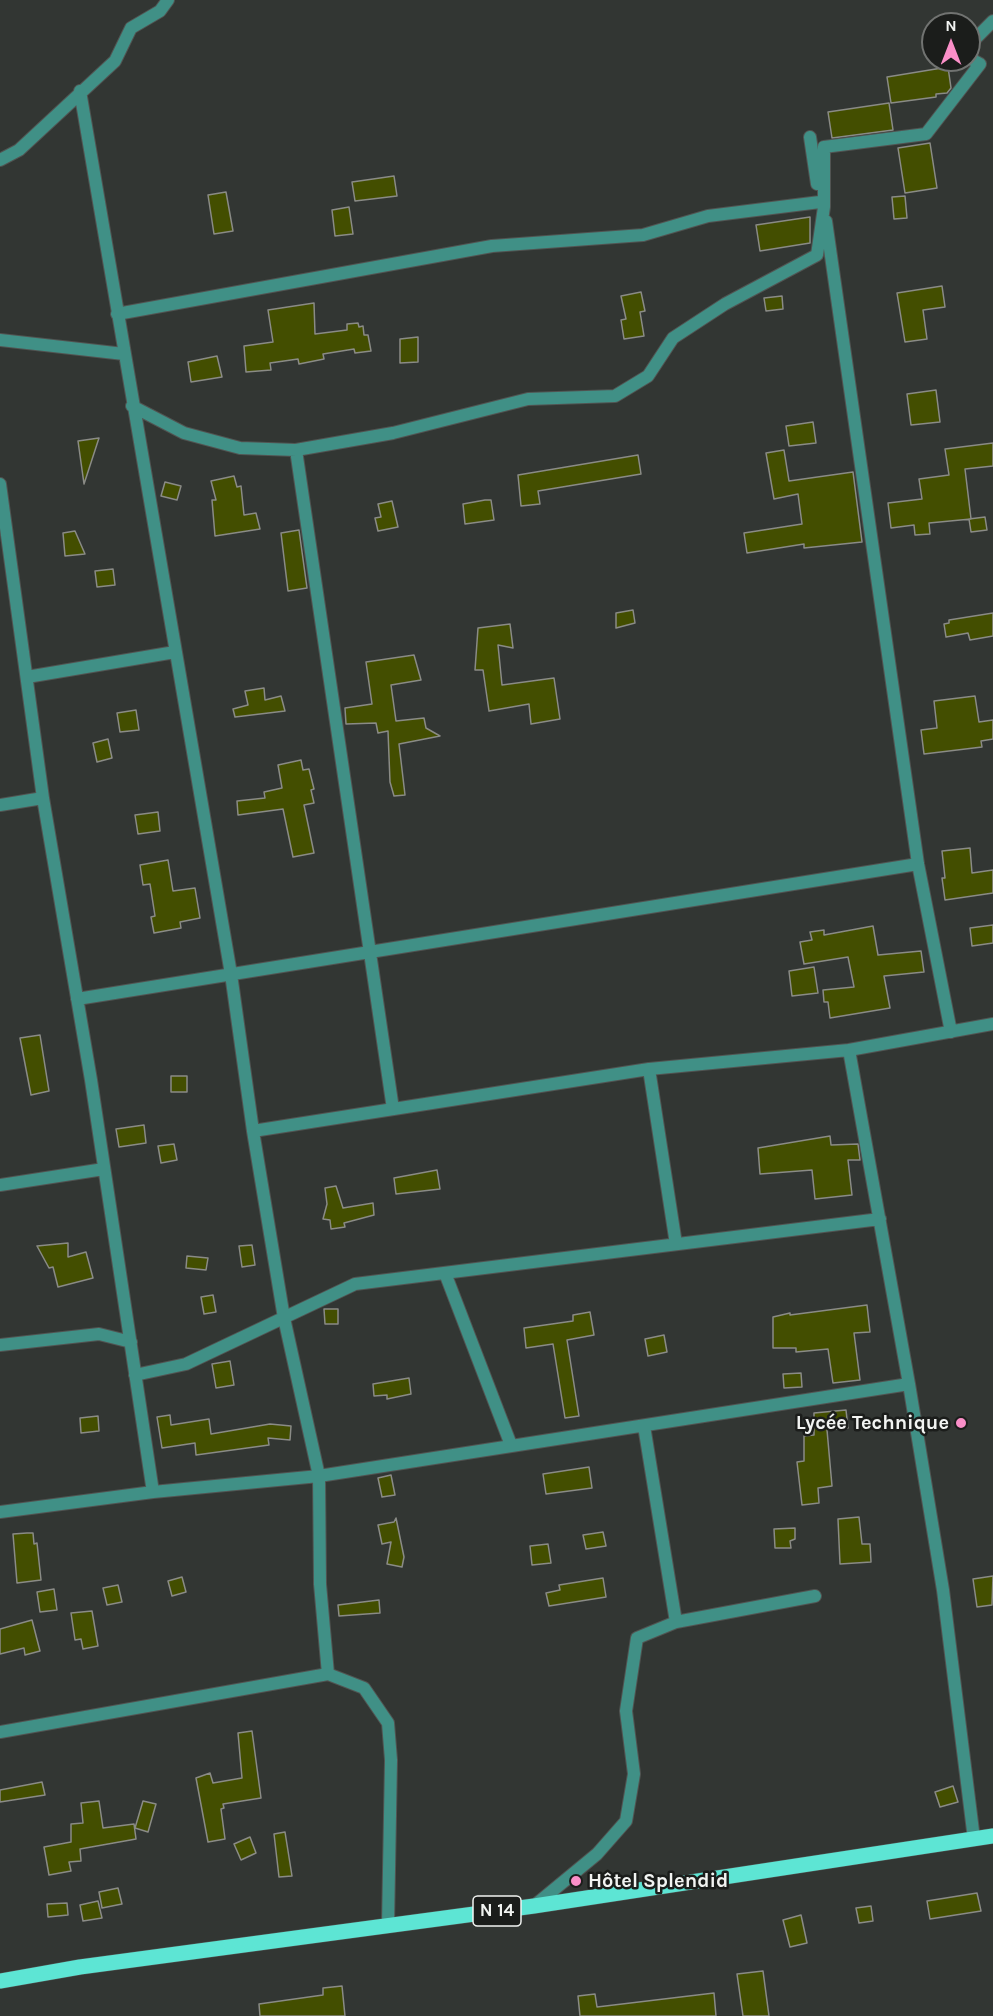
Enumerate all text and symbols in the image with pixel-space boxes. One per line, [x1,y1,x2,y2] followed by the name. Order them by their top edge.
[921,12,981,72] north arrow
[945,16,957,35] text: N
[796,1411,949,1435] place label: Lycée Technique
[954,1416,968,1430] marker: Lycée Technique
[588,1869,728,1893] place label: Hôtel Splendid
[569,1874,583,1888] marker: Hôtel Splendid
[473,1896,521,1926] road number: N 14

